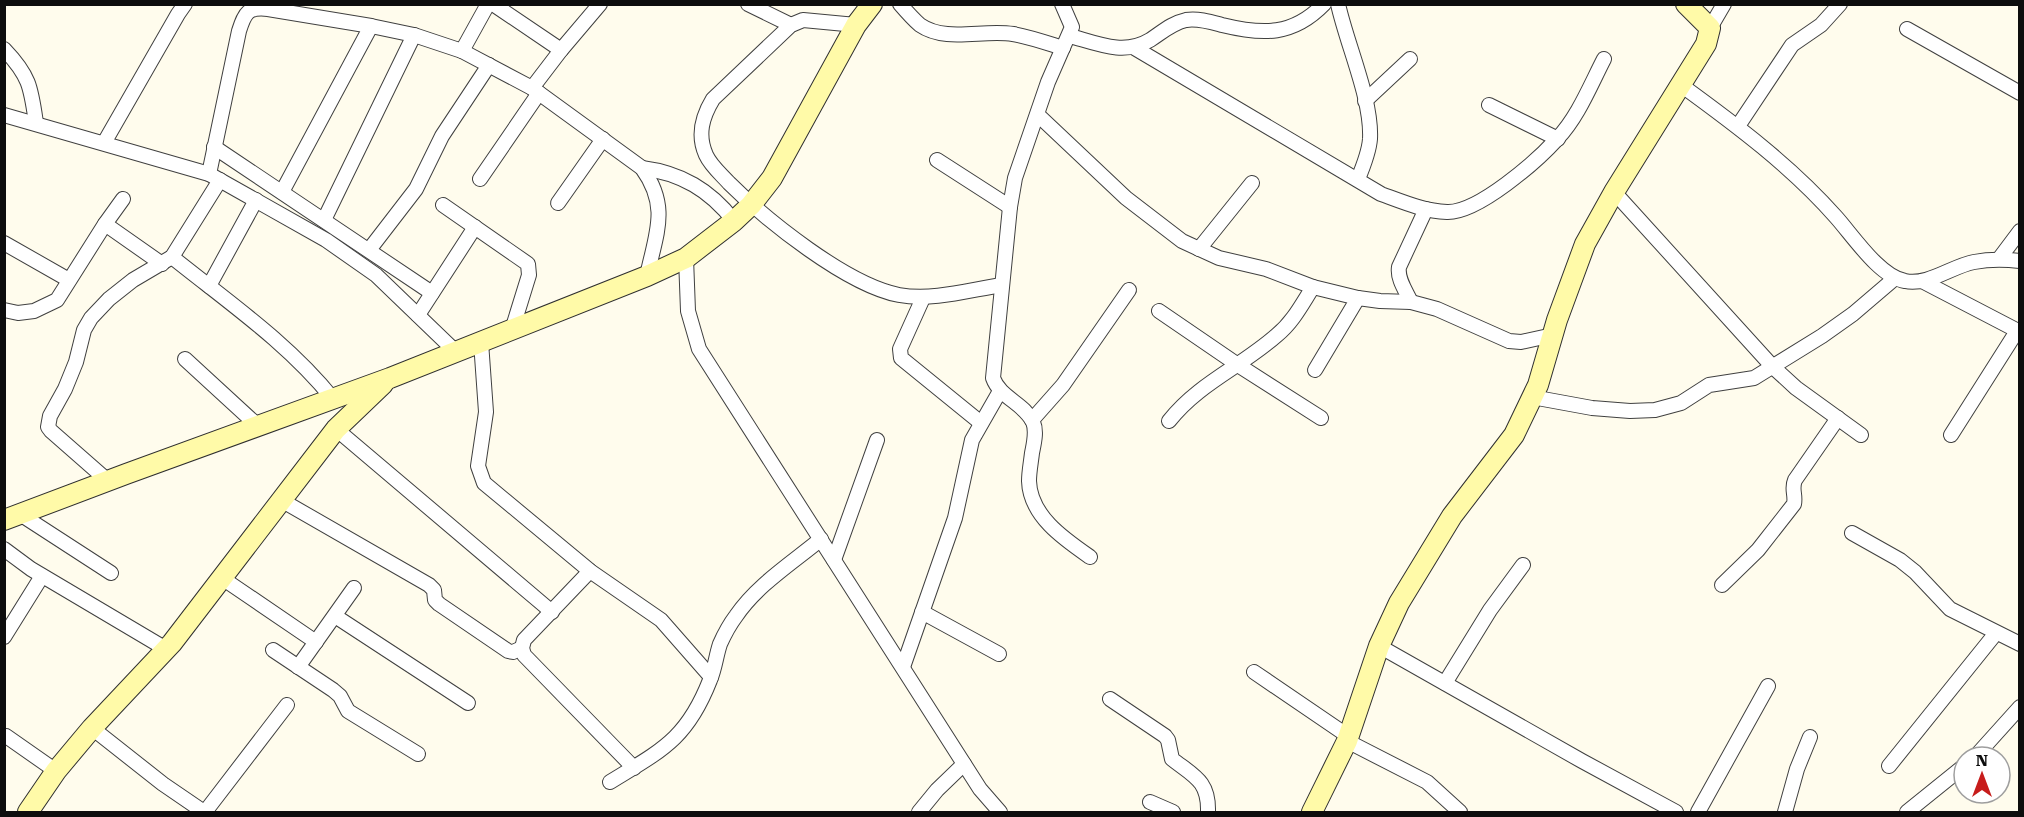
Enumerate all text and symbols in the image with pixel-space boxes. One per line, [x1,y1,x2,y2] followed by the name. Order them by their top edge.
[1952,745,2012,805] north arrow
[1976,751,1988,770] text: N

